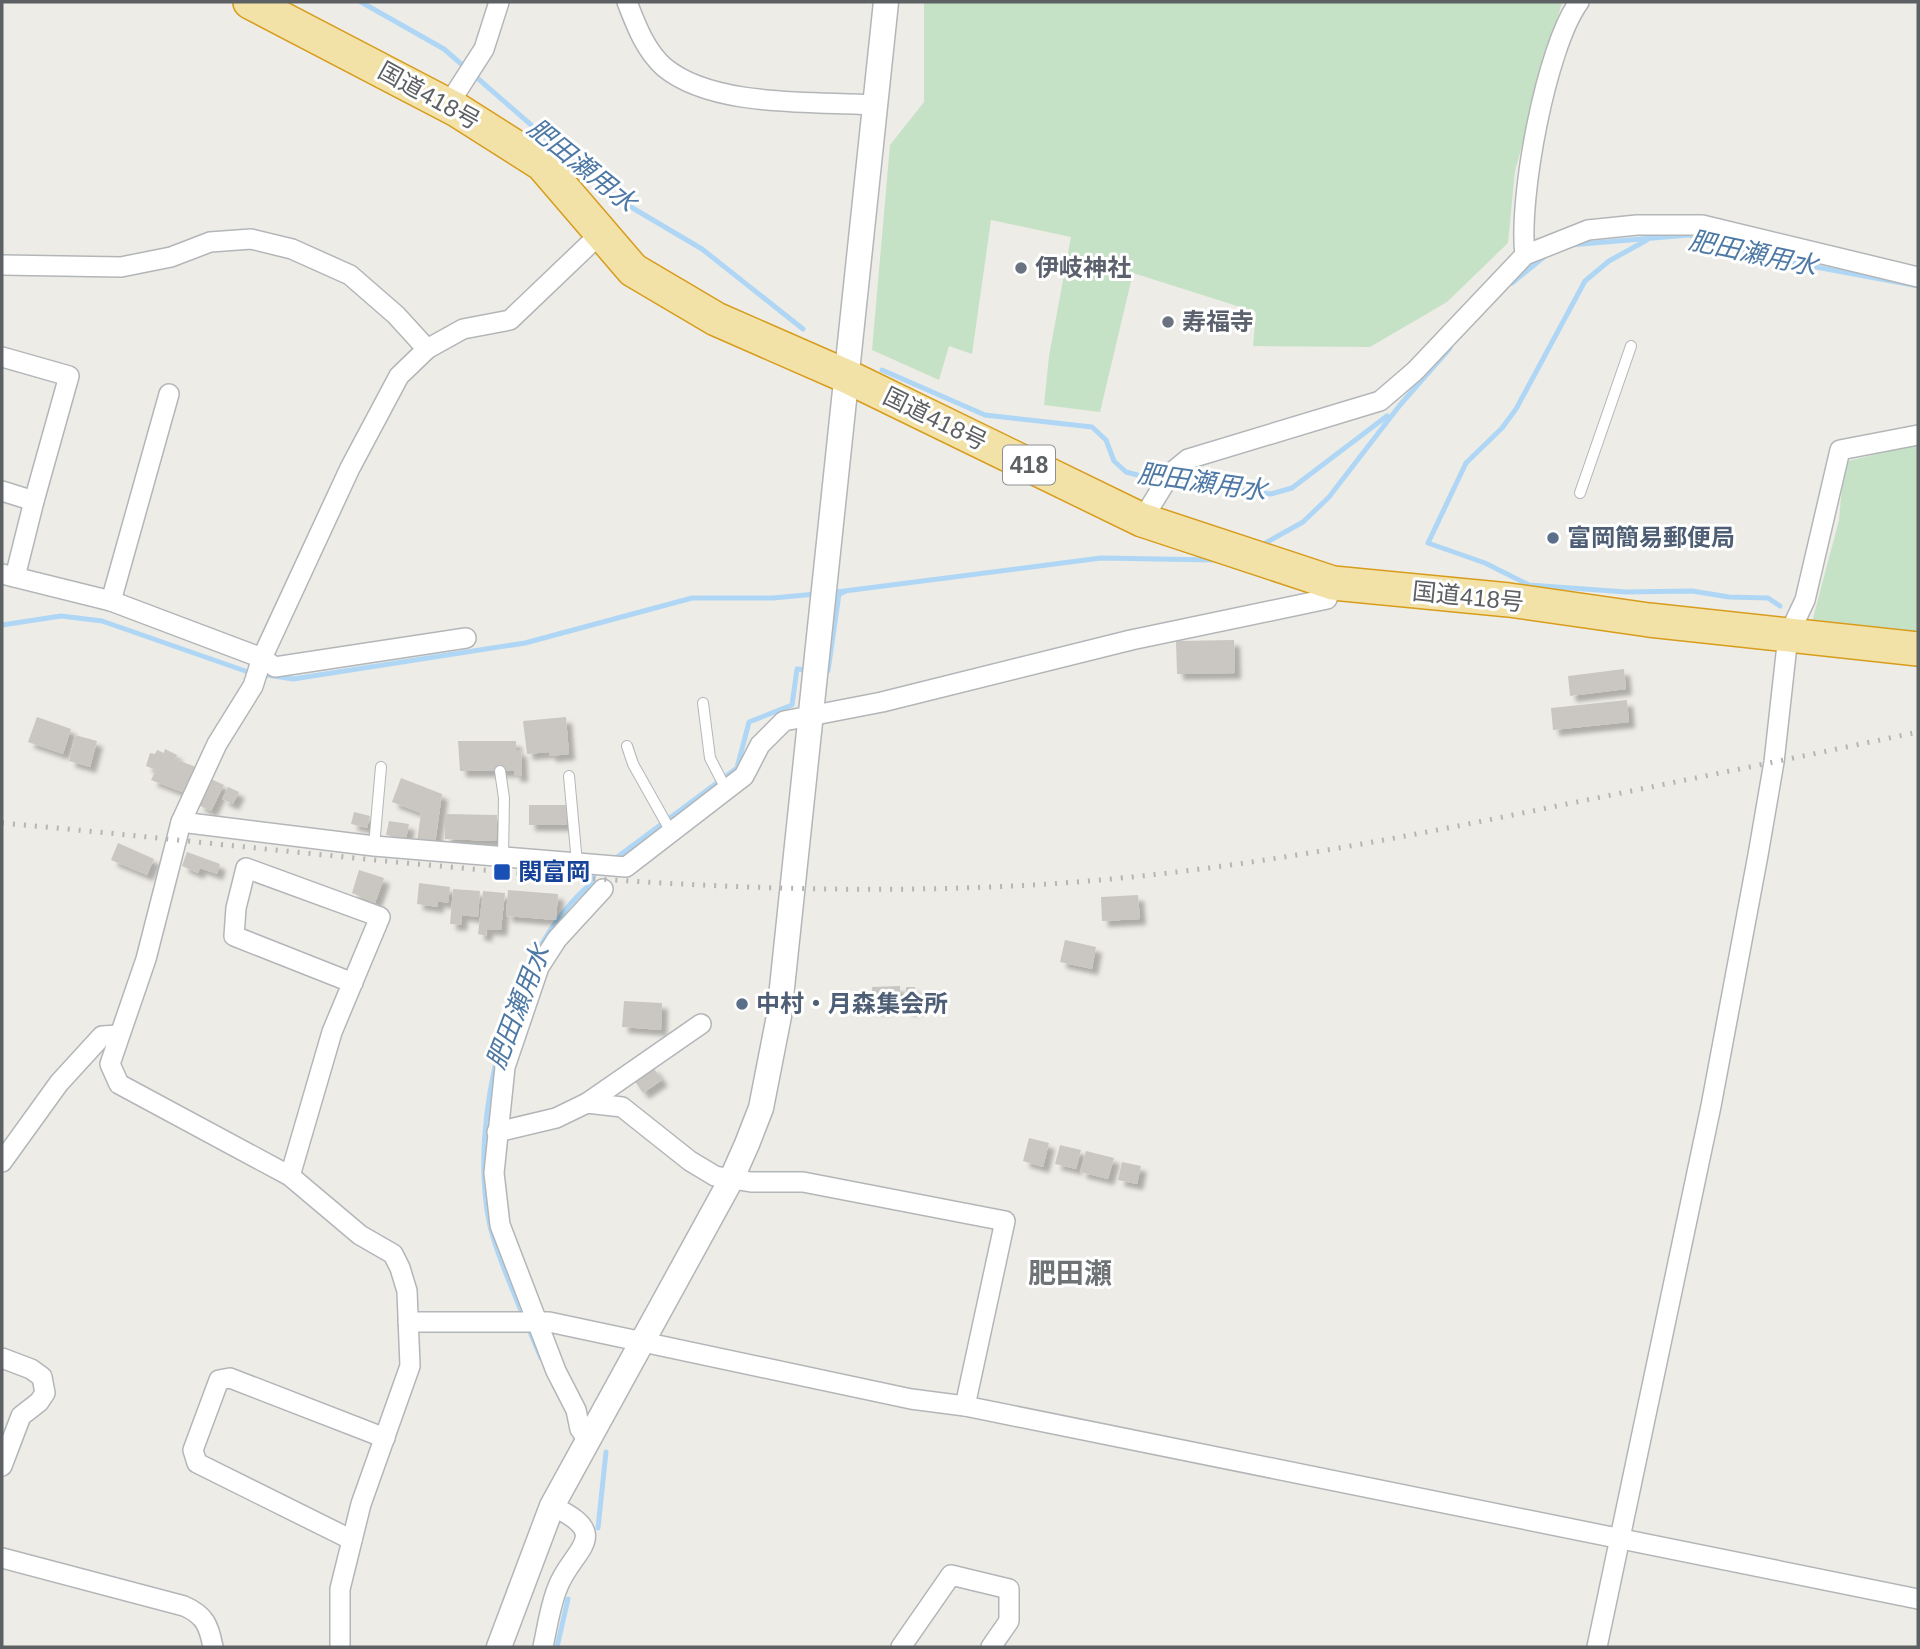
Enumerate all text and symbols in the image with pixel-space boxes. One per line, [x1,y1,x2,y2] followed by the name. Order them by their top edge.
[374,57,485,135] street label: 国道418号
[522,112,644,219] water label: 肥田瀬用水
[1686,225,1823,282] water label: 肥田瀬用水
[1035,254,1131,281] place label: 伊岐神社
[1013,260,1029,276] marker: 伊岐神社
[1182,308,1254,335] place label: 寿福寺
[1160,314,1176,330] marker: 寿福寺
[879,382,991,455] street label: 国道418号
[1003,446,1055,485] road number: 418
[1136,458,1271,506] water label: 肥田瀬用水
[1567,524,1735,551] place label: 富岡簡易郵便局
[1545,530,1561,546] marker: 富岡簡易郵便局
[1411,577,1525,616] street label: 国道418号
[518,858,590,885] place label: 関富岡
[492,862,512,882] marker: 関富岡
[481,938,556,1073] water label: 肥田瀬用水
[756,990,948,1017] place label: 中村・月森集会所
[734,996,750,1012] marker: 中村・月森集会所
[1028,1258,1112,1289] district label: 肥田瀬

